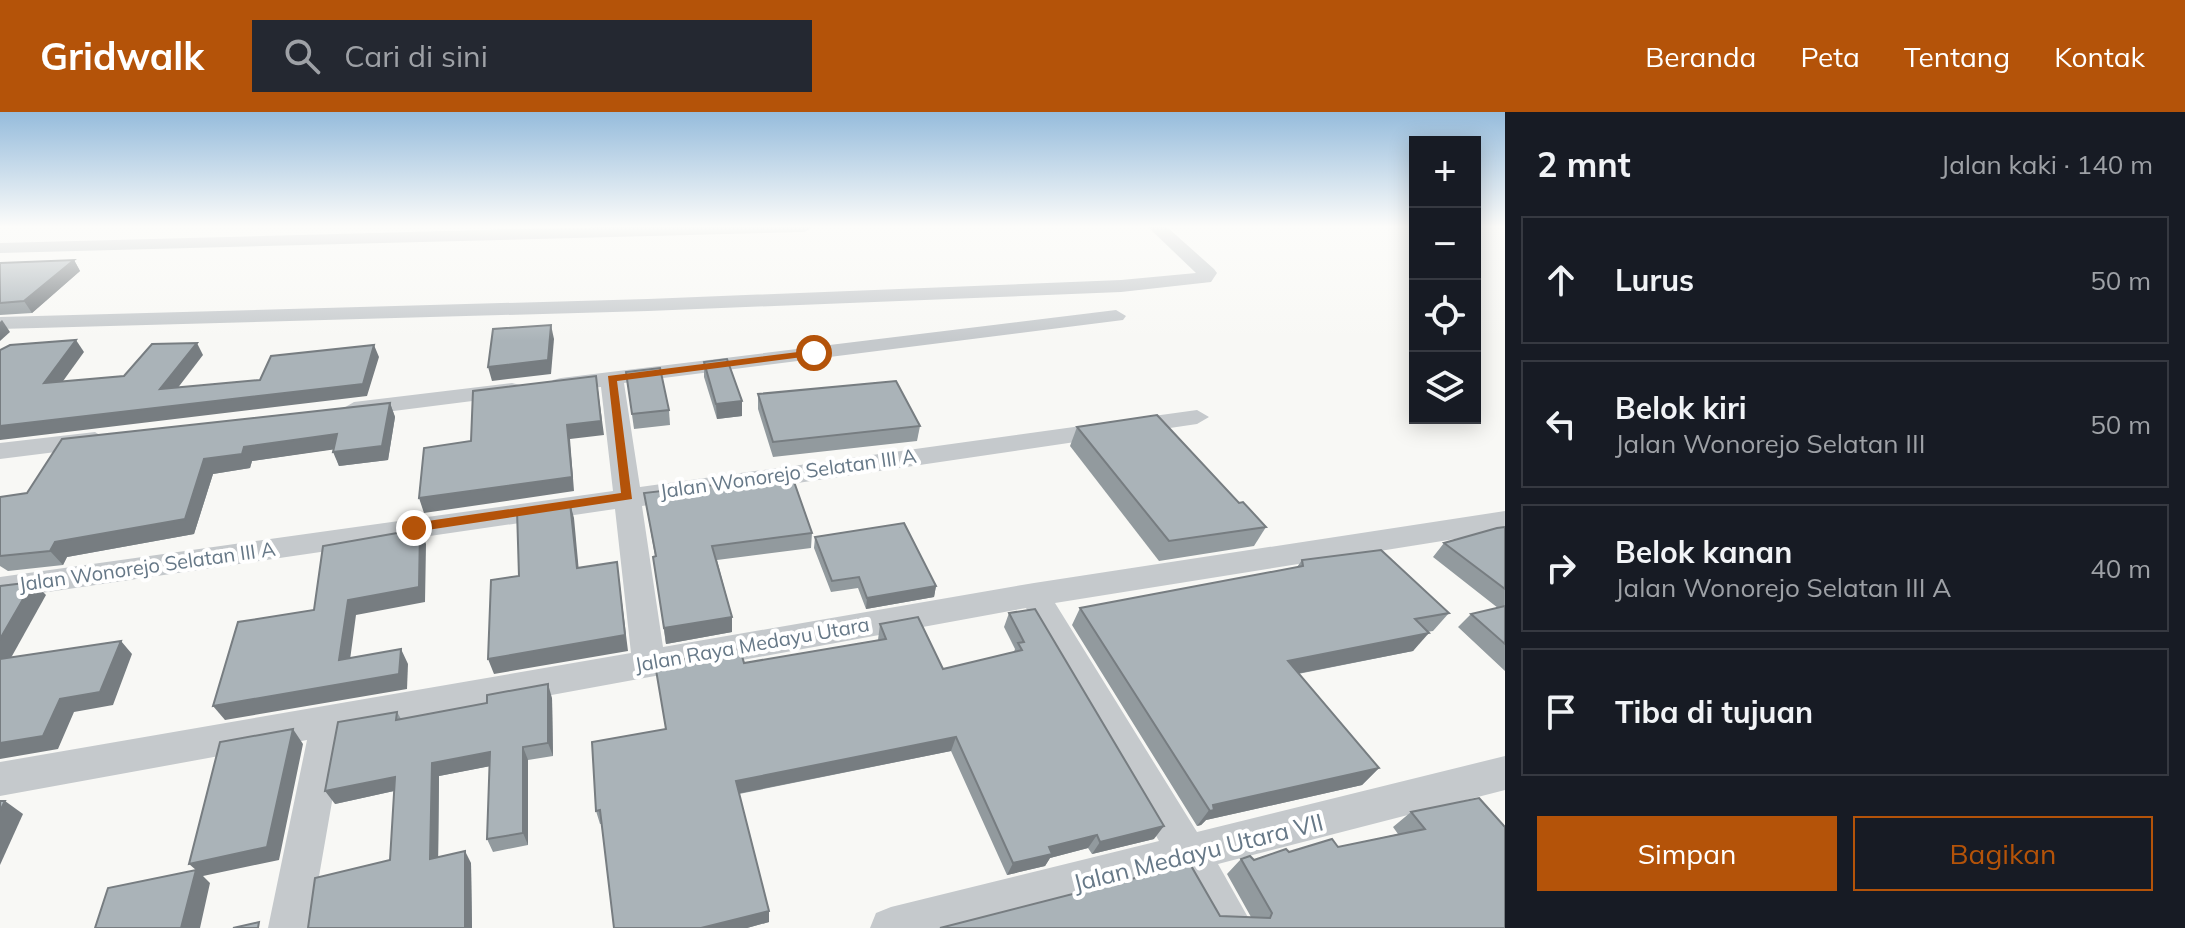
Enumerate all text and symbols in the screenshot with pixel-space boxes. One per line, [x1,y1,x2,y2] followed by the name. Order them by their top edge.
[252,20,812,92] search box
[40,32,204,80] text: Gridwalk
[280,34,324,78] icon: search
[344,37,488,75] text: Cari di sini
[1645,39,1756,74] text: Beranda
[1800,39,1860,74] text: Peta
[1904,39,2010,74] text: Tentang
[2054,39,2145,74] text: Kontak
[1409,136,1481,424] map controls
[1409,136,1481,208] button: +
[1537,143,1631,186] text: 2 mnt
[1941,148,2153,181] text: Jalan kaki · 140 m
[1409,208,1481,280] button: −
[1539,258,1583,302] icon: ahead
[1615,261,1694,299] text: Lurus
[2090,264,2151,297] text: 50 m
[1409,280,1481,352] button: locate
[796,335,832,371] route start
[1409,352,1481,424] button: layers
[1615,389,1747,427] text: Belok kiri
[1539,402,1583,446] icon: left
[2090,408,2151,441] text: 50 m
[1615,427,1926,460] text: Jalan Wonorejo Selatan III
[658,443,918,503] street label: Jalan Wonorejo Selatan III A
[396,510,432,546] route end
[1615,533,1792,571] text: Belok kanan
[17,536,277,596] street label: Jalan Wonorejo Selatan III A
[1539,546,1583,590] icon: right
[2090,552,2151,585] text: 40 m
[1615,571,1951,604] text: Jalan Wonorejo Selatan III A
[633,611,871,677] street label: Jalan Raya Medayu Utara
[1539,690,1583,734] icon: arrive
[1615,693,1813,731] text: Tiba di tujuan
[1070,806,1326,898] street label: Jalan Medayu Utara VII
[1537,816,1837,891] button: Simpan
[1853,816,2153,891] button: Bagikan

